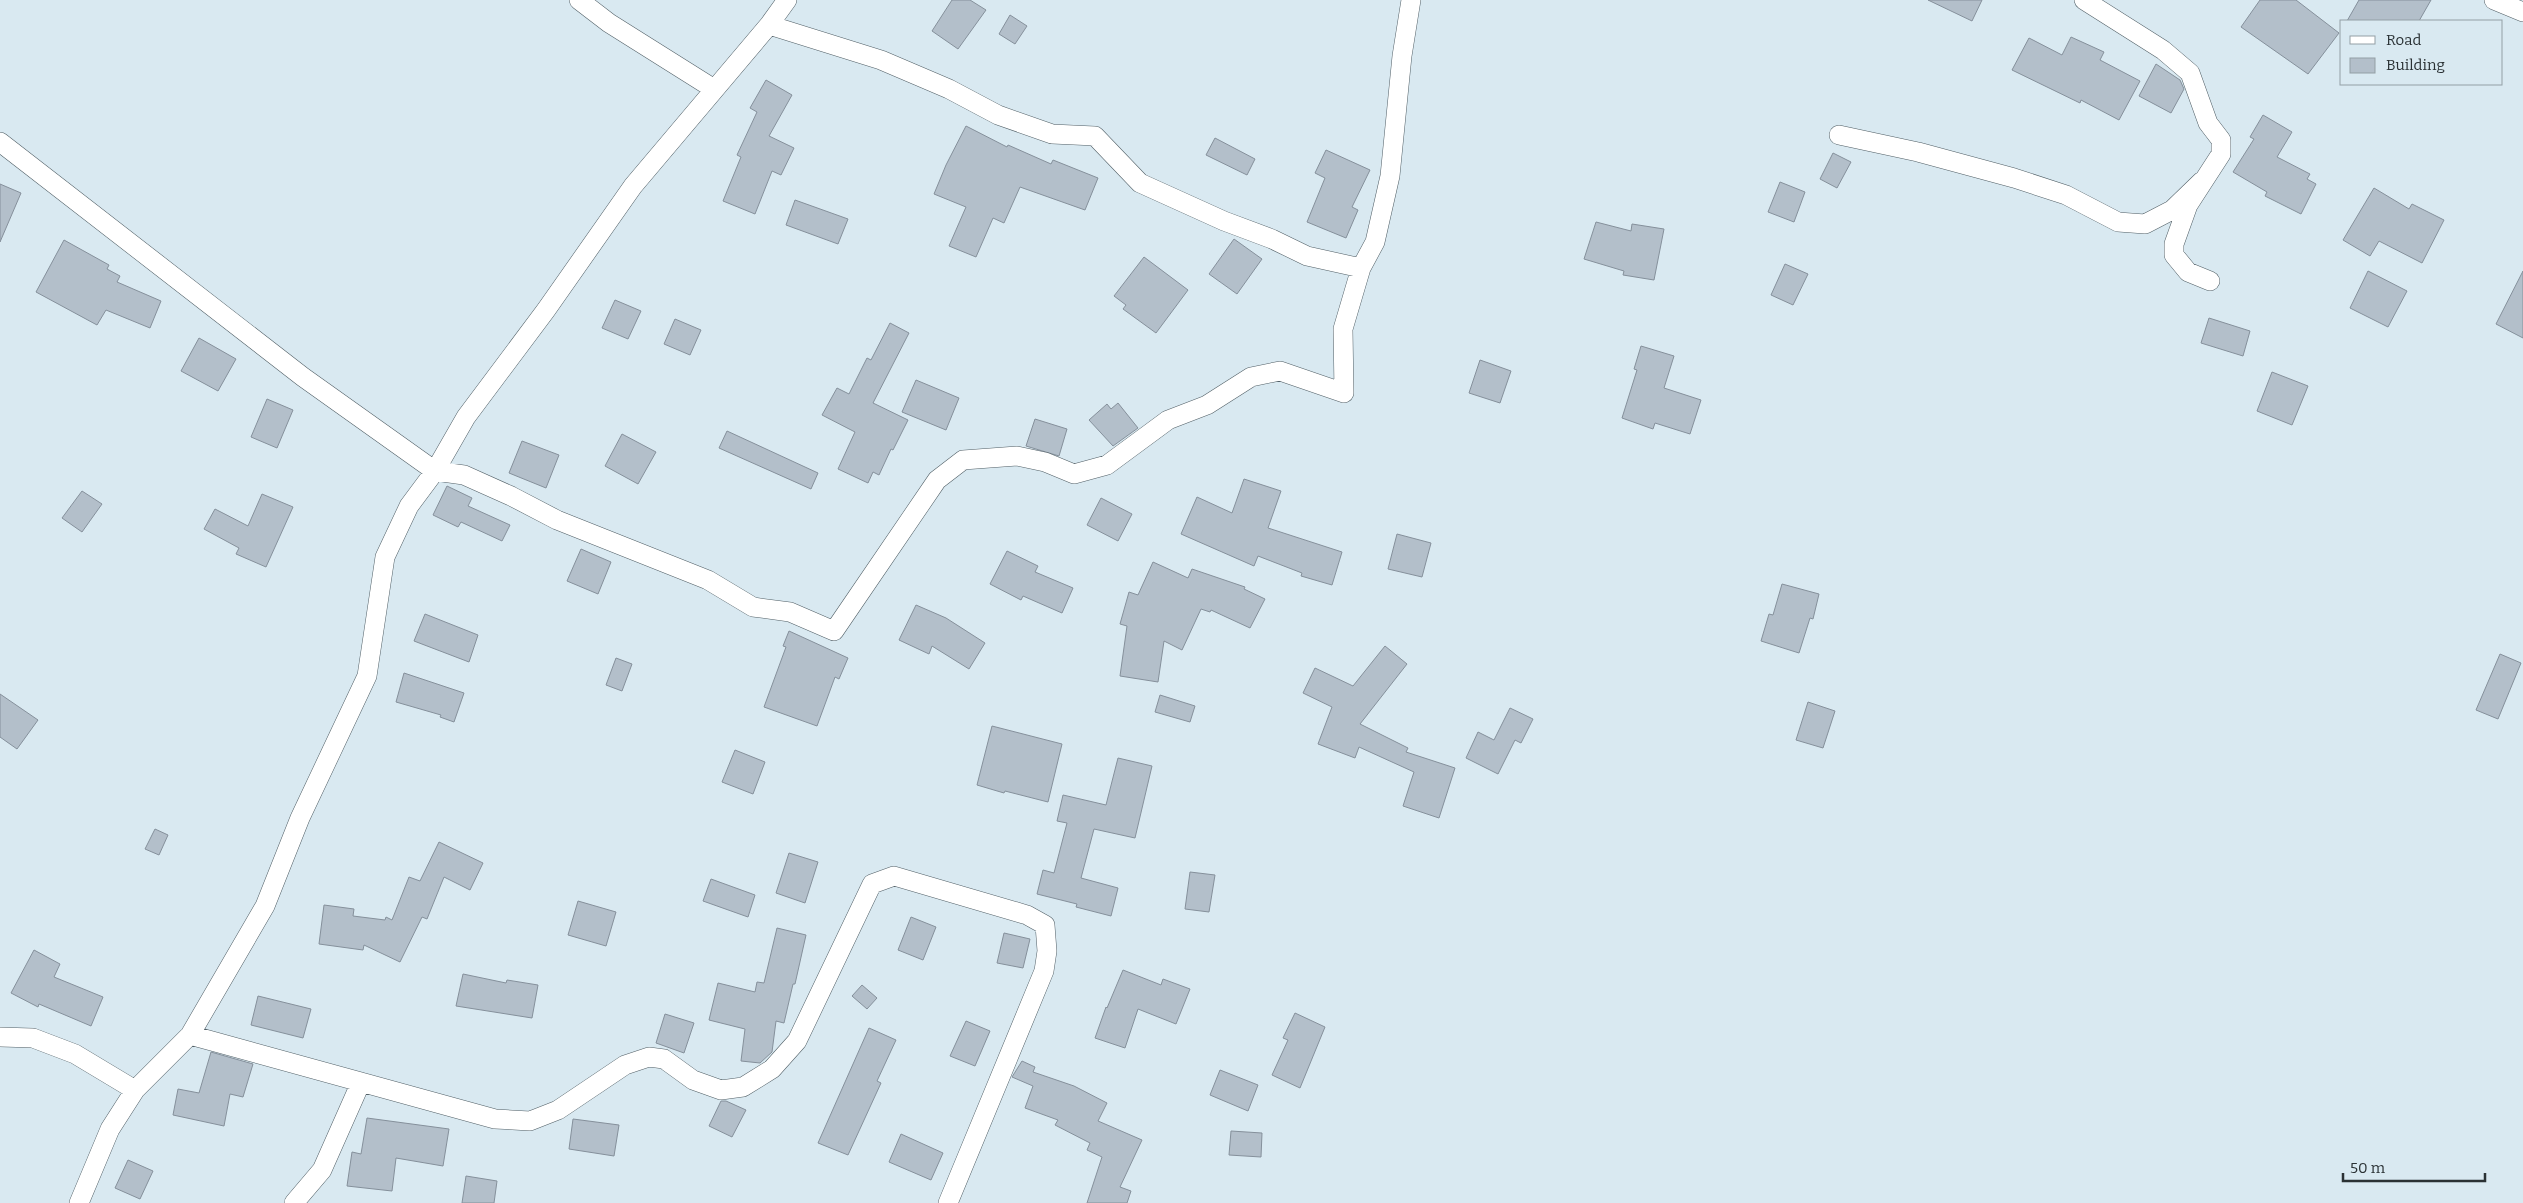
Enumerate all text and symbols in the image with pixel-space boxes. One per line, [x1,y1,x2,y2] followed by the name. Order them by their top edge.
[2340,20,2503,85] legend
[2386,31,2421,49] text: Road
[2386,56,2445,74] text: Building
[2343,1150,2486,1182] scale bar
[2350,1159,2386,1177] text: 50 m

